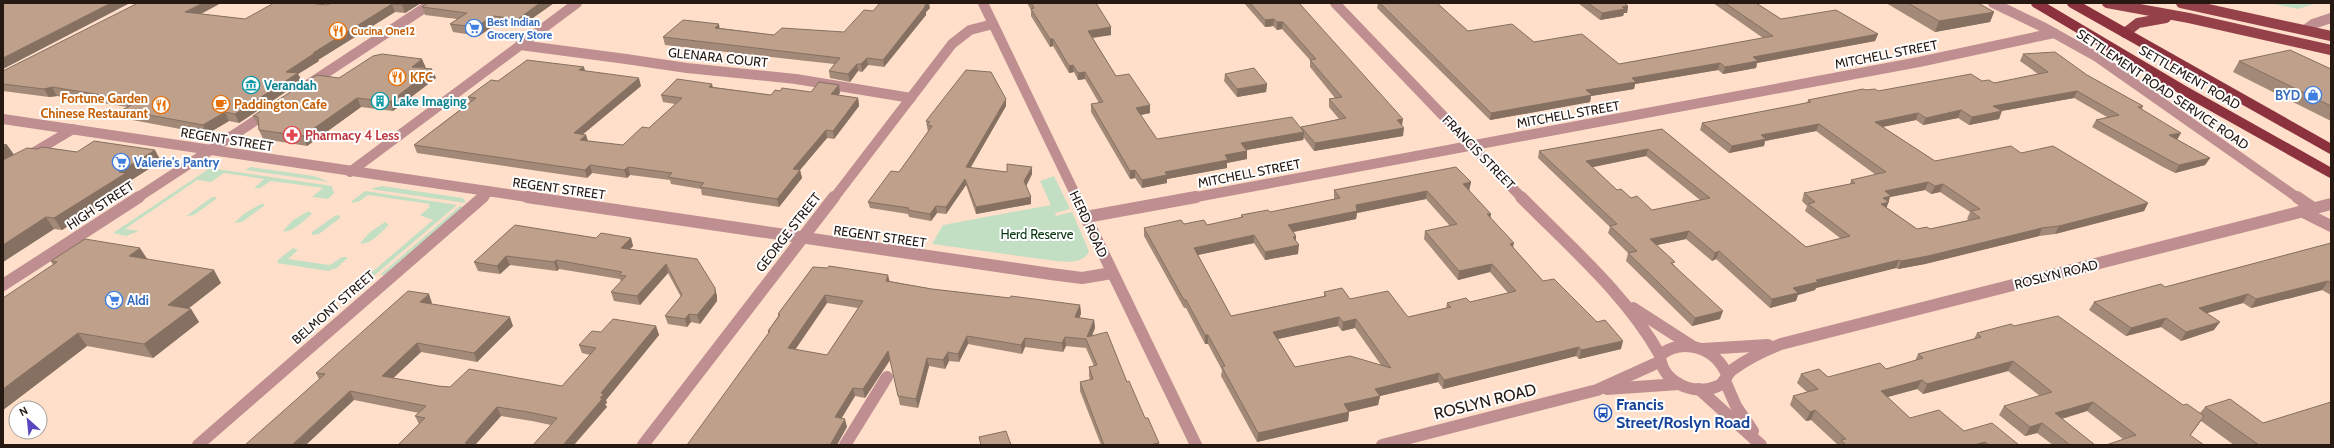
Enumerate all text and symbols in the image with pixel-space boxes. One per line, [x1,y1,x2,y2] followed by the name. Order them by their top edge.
[487,15,552,42] place label: Best Indian Grocery Store
[464,18,484,38] supermarket icon: Best Indian Grocery Store
[328,21,348,41] restaurant icon: Cucina One12
[351,24,415,38] place label: Cucina One12
[2074,25,2252,153] street label: SETTLEMENT ROAD SERVICE ROAD
[1833,36,1939,72] street label: MITCHELL STREET
[2137,42,2243,112] street label: SETTLEMENT ROAD
[667,44,769,70] street label: GLENARA COURT
[387,67,407,87] restaurant icon: KFC
[410,69,433,85] place label: KFC
[241,75,261,95] museum icon: Verandah
[264,77,317,93] place label: Verandah
[2303,85,2323,105] shop icon: BYD
[2275,87,2300,103] place label: BYD
[40,90,149,121] place label: Fortune Garden Chinese Restaurant
[370,91,390,111] building icon: Lake Imaging
[393,93,467,109] place label: Lake Imaging
[211,94,231,114] cafe icon: Paddington Cafe
[151,95,171,115] restaurant icon: Fortune Garden Chinese Restaurant
[234,96,327,112] place label: Paddington Cafe
[1515,97,1621,131] street label: MITCHELL STREET
[1439,111,1519,193] street label: FRANCIS STREET
[180,124,275,154] street label: REGENT STREET
[282,125,302,145] pharmacy icon: Pharmacy 4 Less
[305,127,400,143] place label: Pharmacy 4 Less
[111,152,131,172] supermarket icon: Valerie's Pantry
[134,154,220,170] place label: Valerie's Pantry
[1196,155,1302,191] street label: MITCHELL STREET
[512,174,606,202] street label: REGENT STREET
[63,177,137,233] street label: HIGH STREET
[1067,188,1111,260] street label: HERD ROAD
[752,189,824,275] street label: GEORGE STREET
[833,222,927,250] street label: REGENT STREET
[1000,226,1074,242] park label: Herd Reserve
[2013,256,2099,292] street label: ROSLYN ROAD
[288,267,378,347] street label: BELMONT STREET
[104,290,124,310] supermarket icon: Aldi
[127,292,149,308] place label: Aldi
[1432,380,1538,423] street label: ROSLYN ROAD
[1616,395,1750,432] place label: Francis Street/Roslyn Road
[8,400,48,440] north arrow
[17,403,30,419] text: N
[1593,403,1613,423] bus stop icon: Francis Street/Roslyn Road

